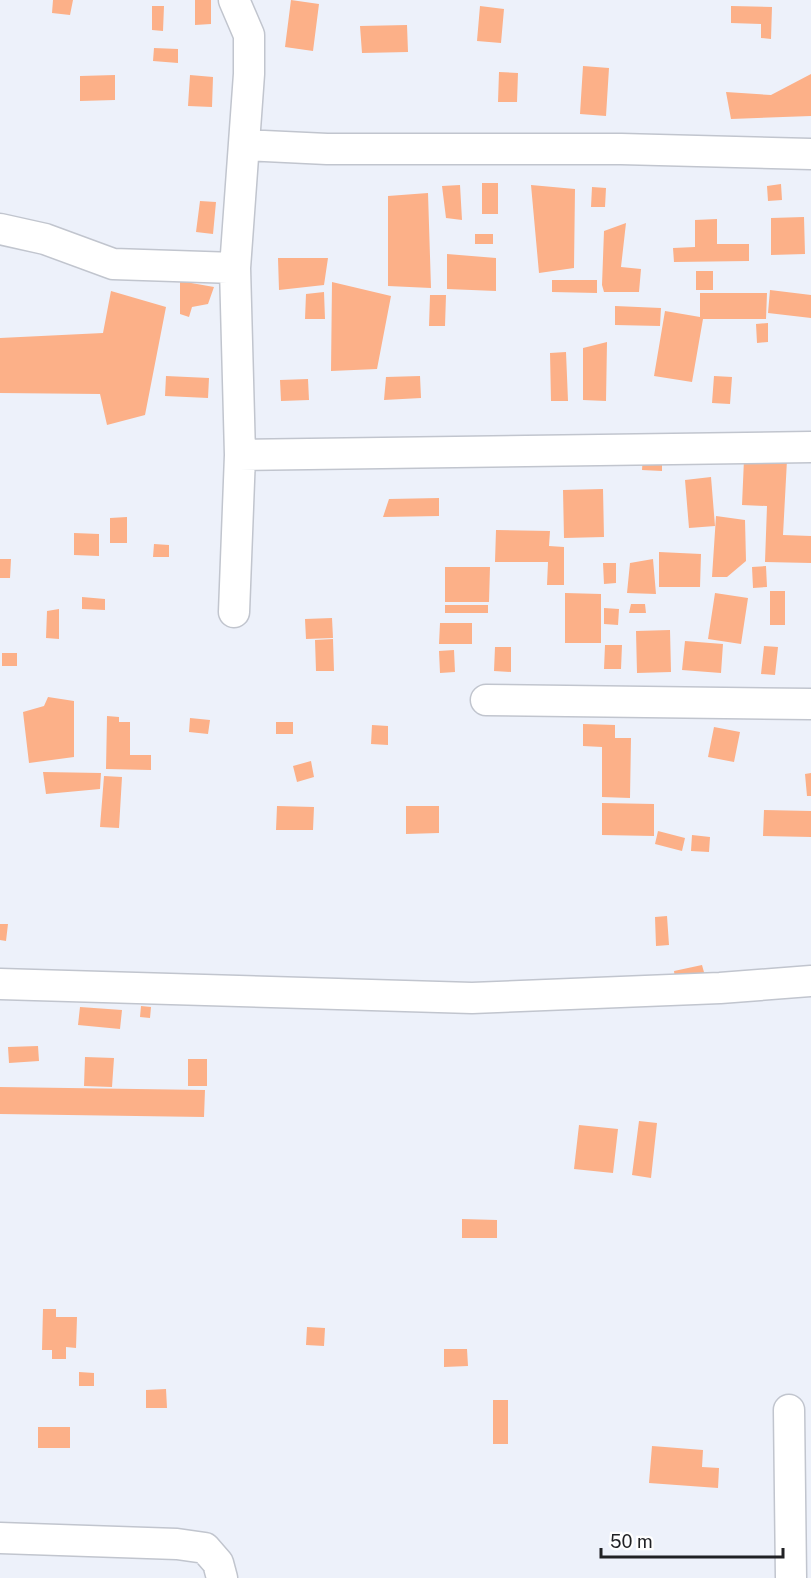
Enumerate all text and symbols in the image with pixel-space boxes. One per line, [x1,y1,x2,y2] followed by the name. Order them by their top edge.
[601,1521,782,1559] scale bar
[610,1531,653,1552] text: 50 m

